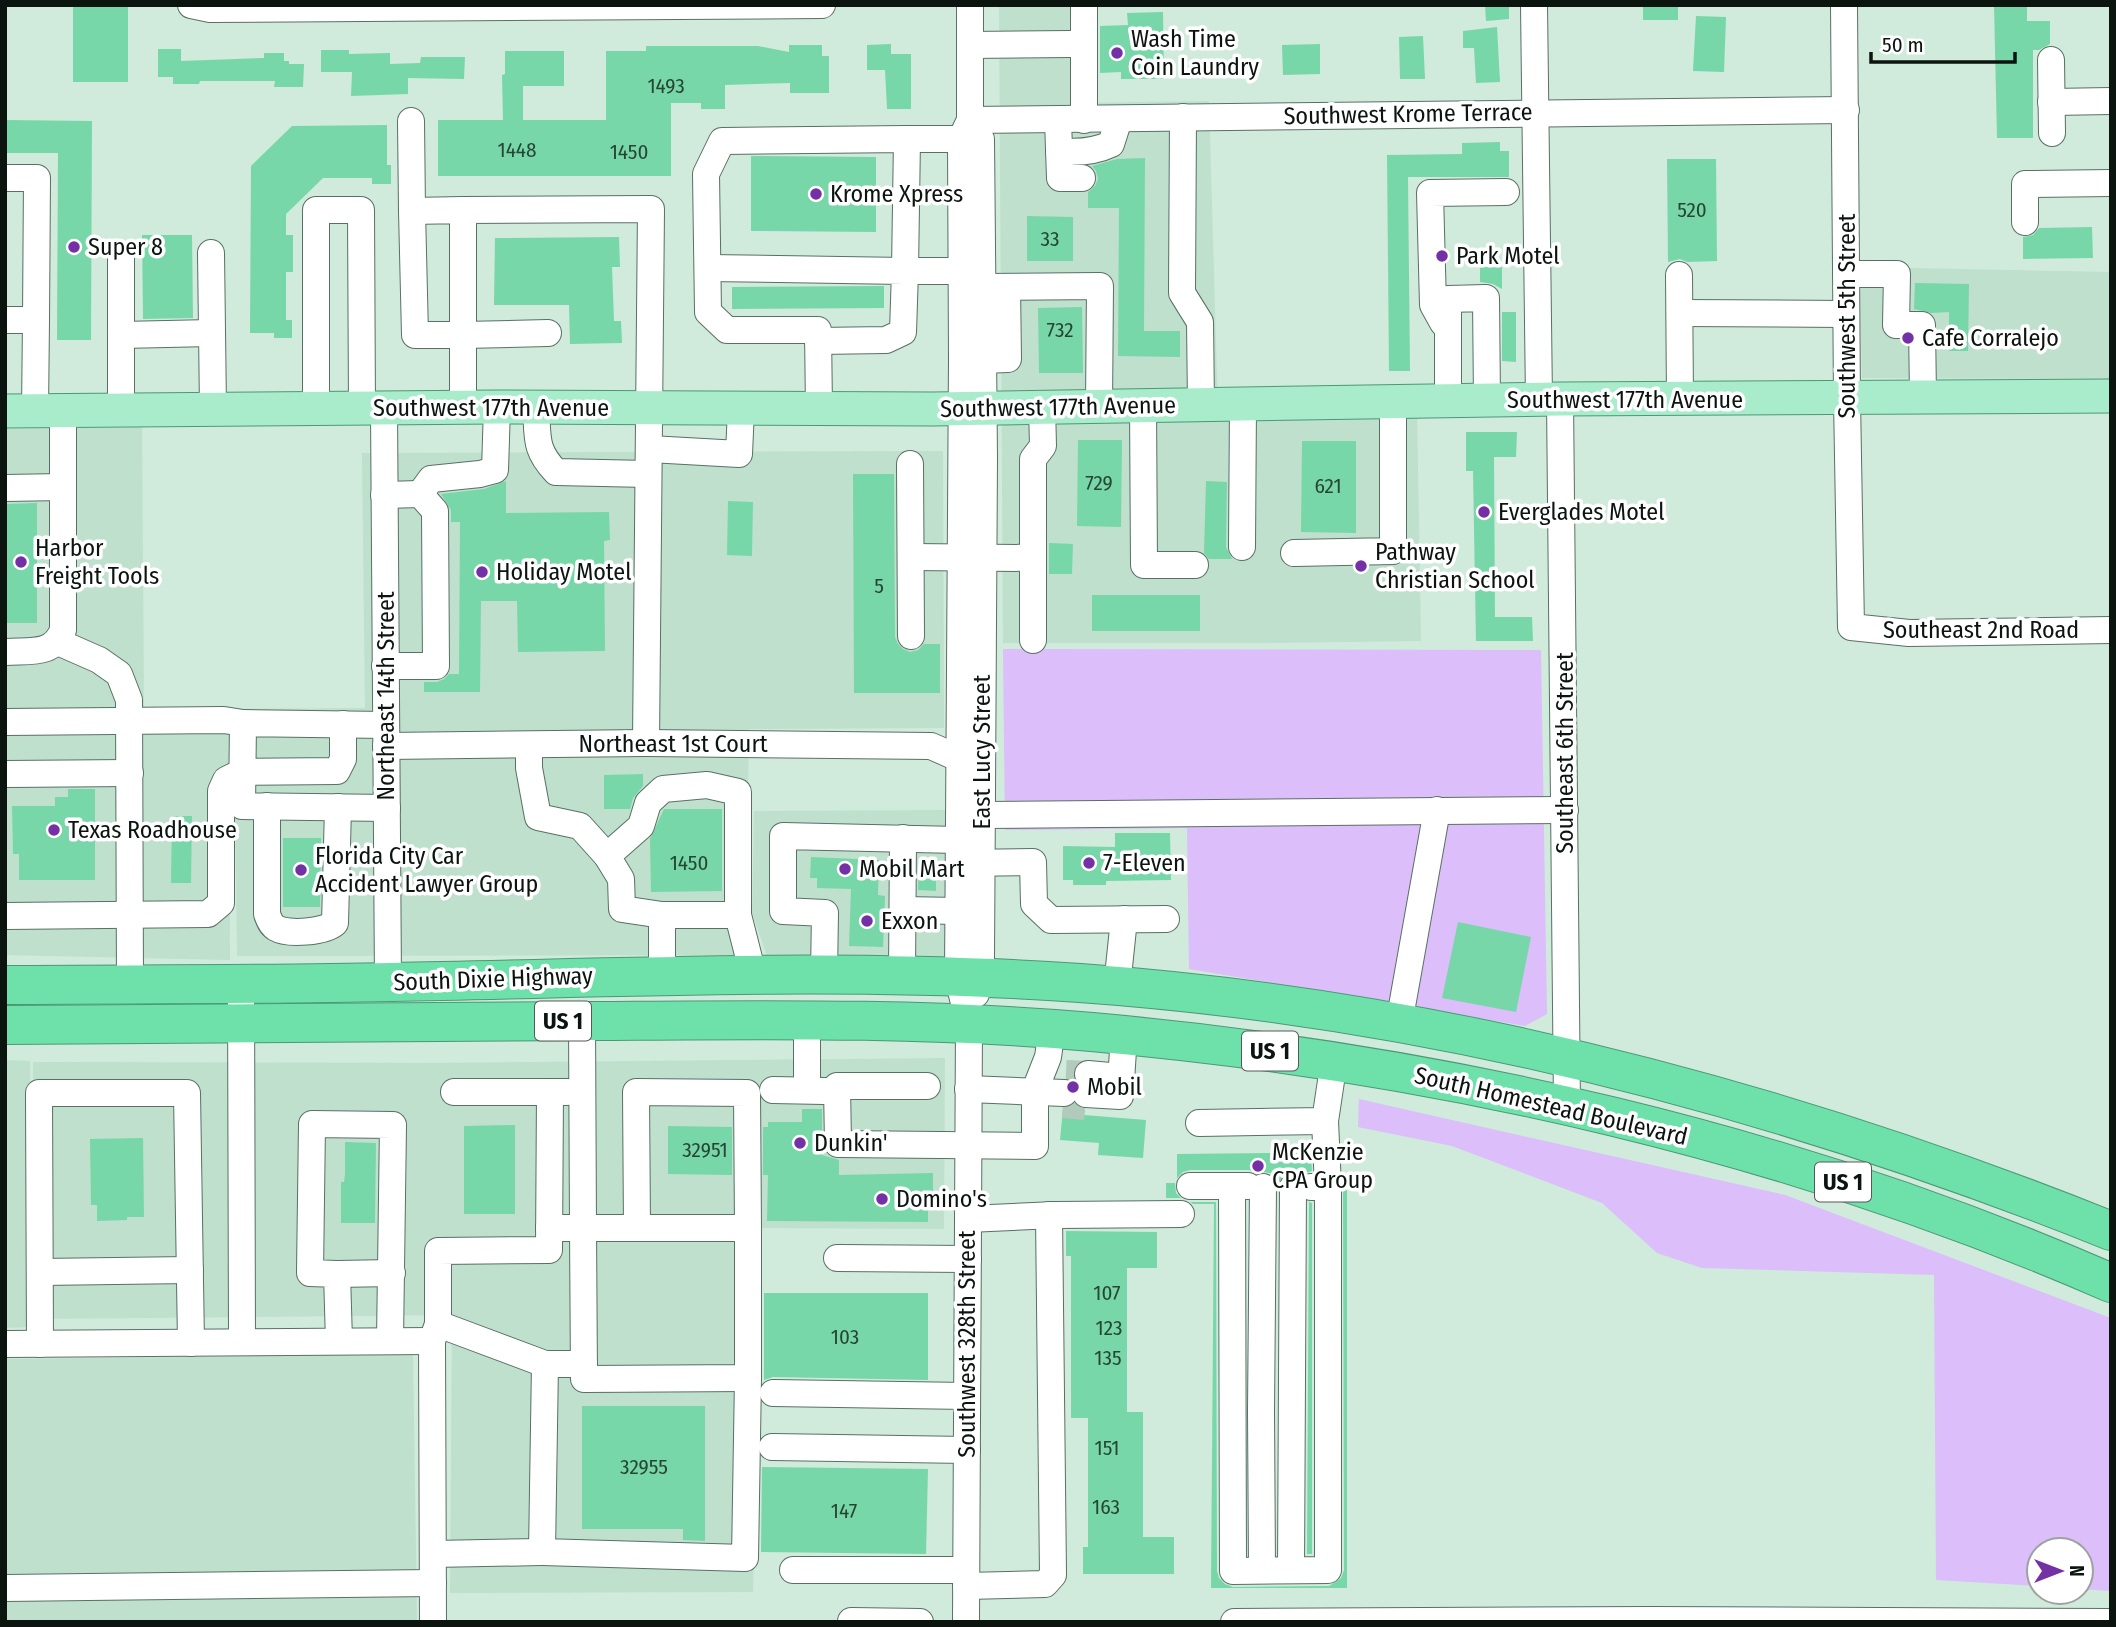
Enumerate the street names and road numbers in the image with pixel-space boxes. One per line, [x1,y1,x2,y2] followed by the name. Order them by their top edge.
[1283,98,1533,130] street label: Southwest Krome Terrace
[1833,213,1861,418] street label: Southwest 5th Street
[1507,386,1743,414] street label: Southwest 177th Avenue
[940,391,1176,423] street label: Southwest 177th Avenue
[373,394,609,422] street label: Southwest 177th Avenue
[372,591,400,801] street label: Northeast 14th Street
[1883,616,2079,644] street label: Southeast 2nd Road
[1551,652,1579,854] street label: Southeast 6th Street
[968,674,996,829] street label: East Lucy Street
[578,730,768,758] street label: Northeast 1st Court
[393,962,593,996] street label: South Dixie Highway
[535,1002,591,1040] road number: US 1
[1242,1032,1298,1070] road number: US 1
[1412,1061,1690,1151] street label: South Homestead Boulevard
[1815,1162,1871,1202] road number: US 1
[953,1230,981,1458] street label: Southwest 328th Street

